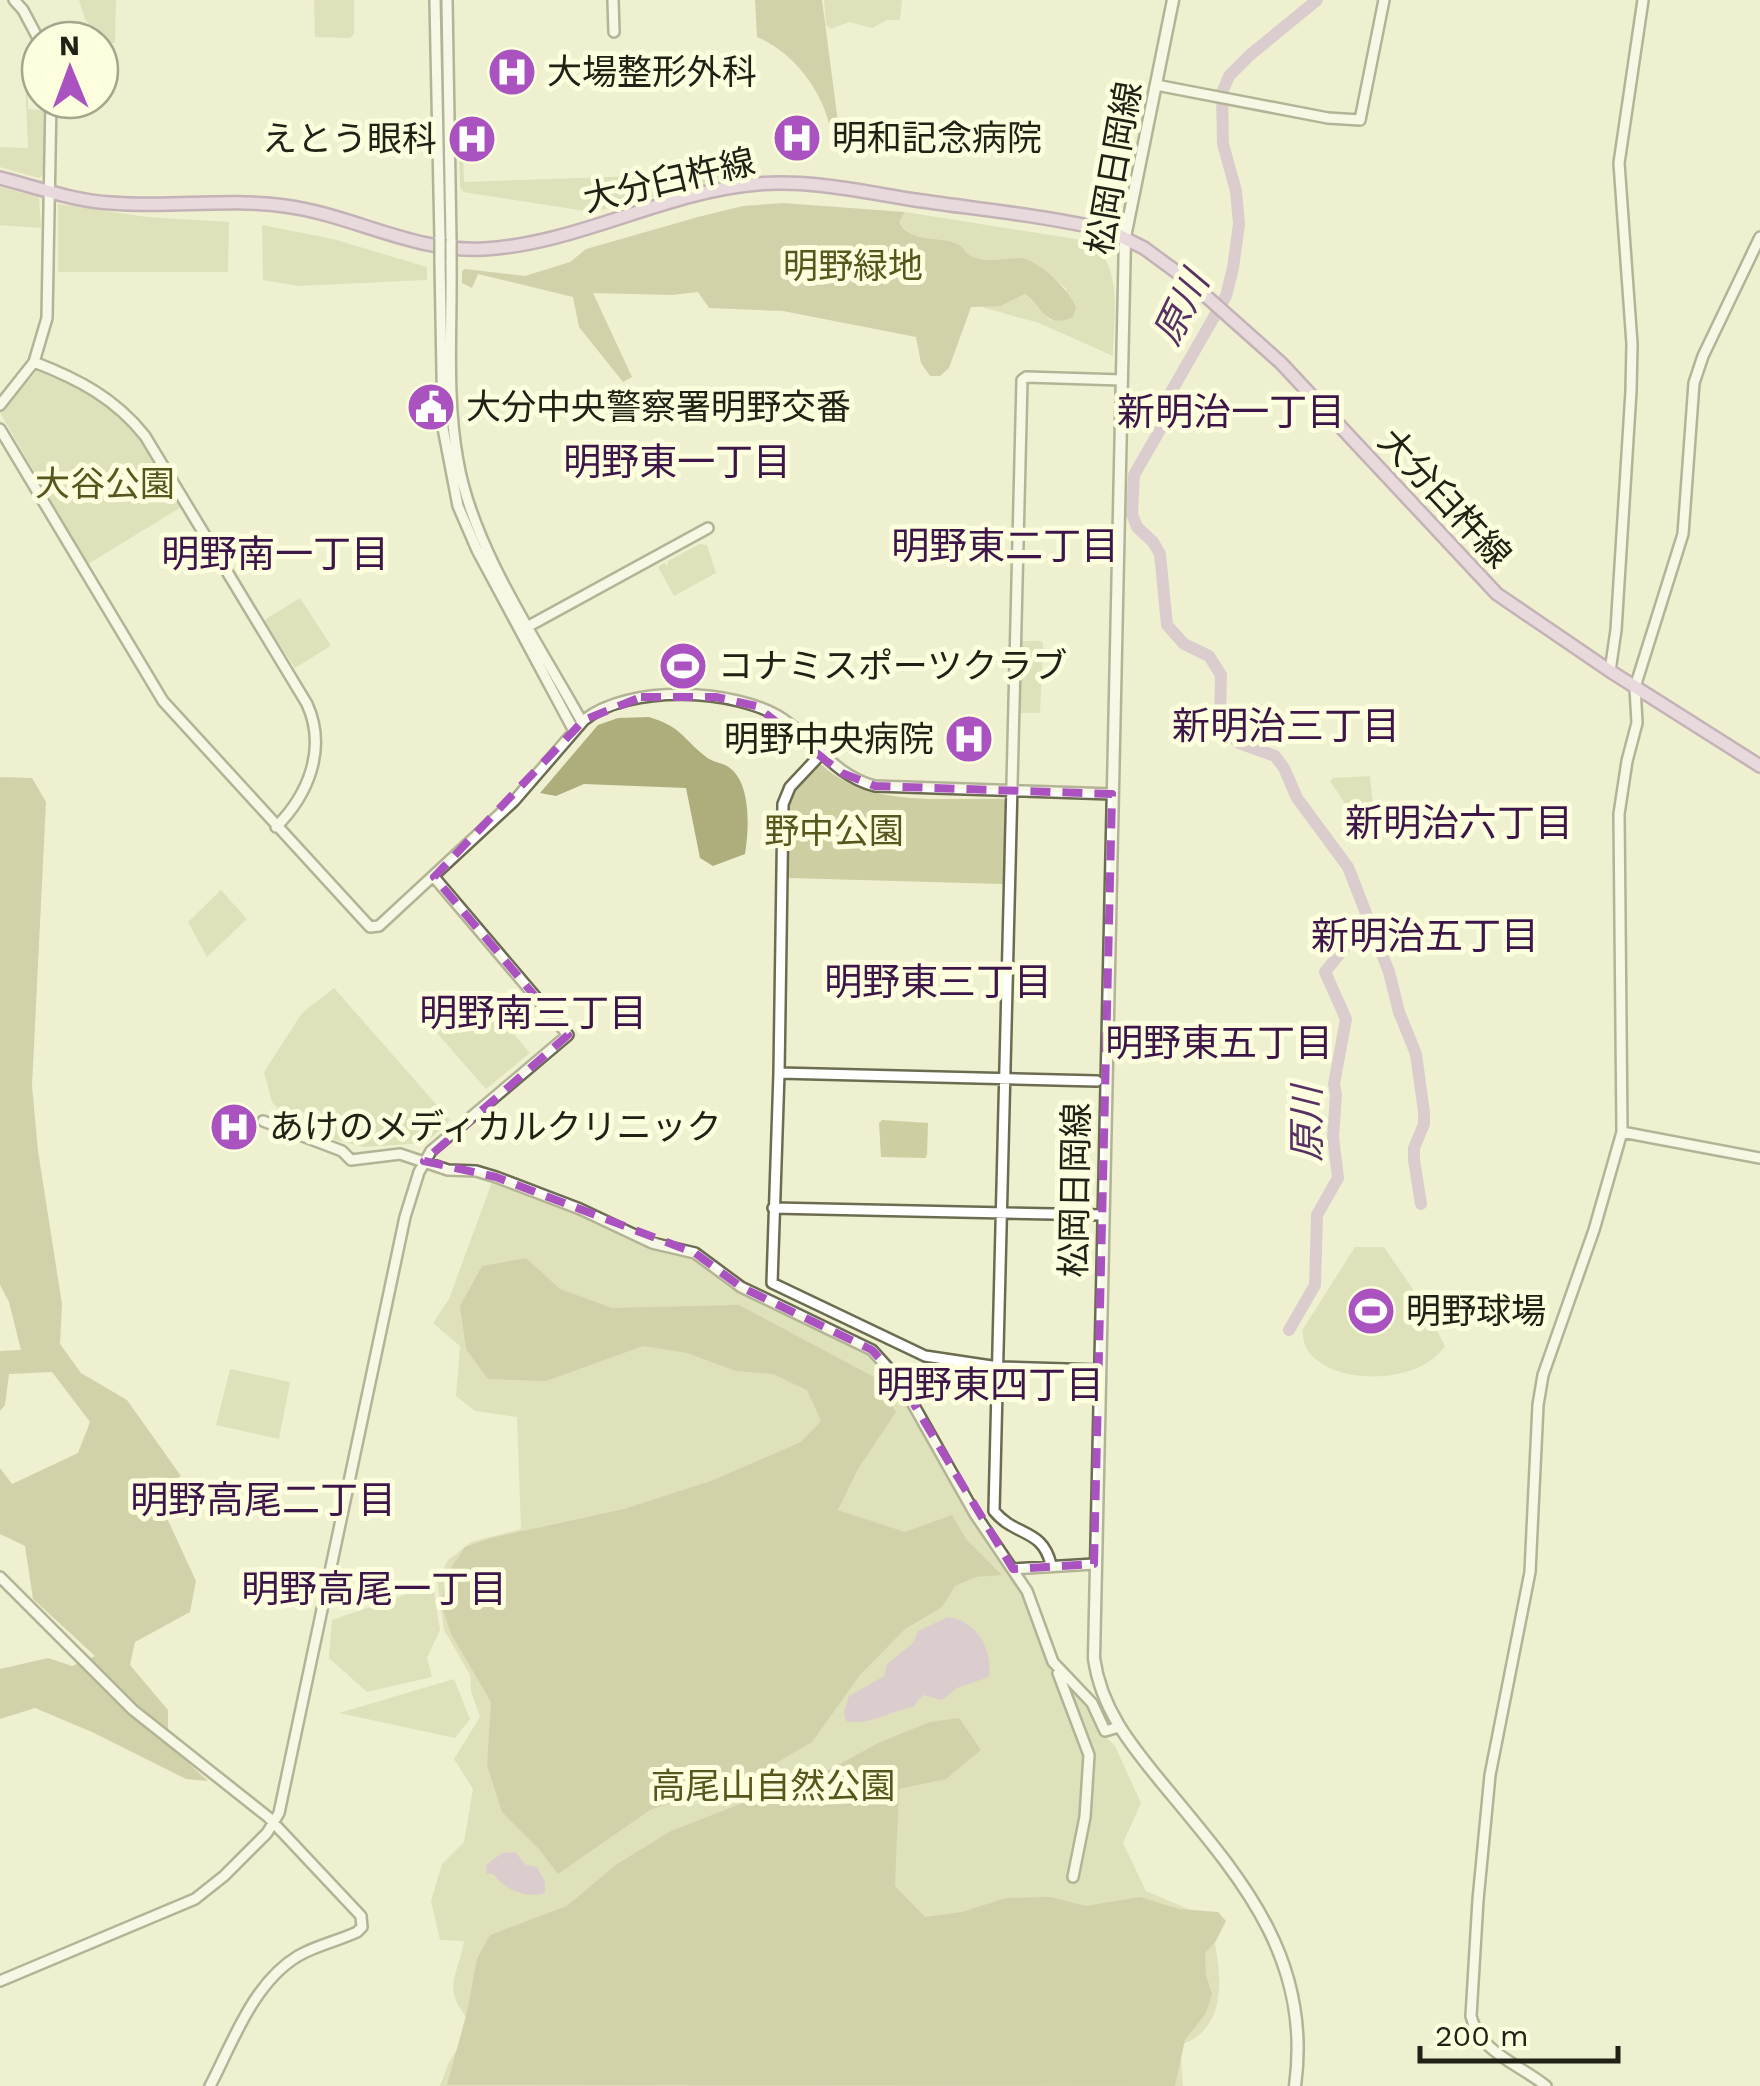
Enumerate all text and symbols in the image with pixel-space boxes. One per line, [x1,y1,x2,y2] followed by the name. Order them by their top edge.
[20,20,120,120] north arrow
[59,29,80,62] text: N
[486,46,538,98] hospital icon: 大場整形外科
[547,51,757,93] place label: 大場整形外科
[1078,78,1150,258] street label: 松岡日岡線
[771,112,823,164] hospital icon: 明和記念病院
[446,113,498,165] hospital icon: えとう眼科
[832,117,1042,159] place label: 明和記念病院
[262,118,437,160] place label: えとう眼科
[579,140,759,220] street label: 大分臼杵線
[783,245,923,287] park label: 明野緑地
[1145,261,1219,352] water label: 原川
[405,381,457,433] public building icon: 大分中央警察署明野交番
[466,386,851,428] place label: 大分中央警察署明野交番
[1117,390,1345,434] district label: 新明治一丁目
[1370,420,1520,576] street label: 大分臼杵線
[563,440,791,484] district label: 明野東一丁目
[35,463,175,505] park label: 大谷公園
[891,524,1119,568] district label: 明野東二丁目
[161,532,389,576] district label: 明野南一丁目
[657,640,709,692] sports icon: コナミスポーツクラブ
[718,645,1067,687] place label: コナミスポーツクラブ
[1172,704,1400,748] district label: 新明治三丁目
[943,713,995,765] hospital icon: 明野中央病院
[724,718,934,760] place label: 明野中央病院
[1345,801,1573,845] district label: 新明治六丁目
[764,810,904,852] park label: 野中公園
[1311,914,1539,958] district label: 新明治五丁目
[824,960,1052,1004] district label: 明野東三丁目
[419,991,647,1035] district label: 明野南三丁目
[1105,1021,1333,1065] district label: 明野東五丁目
[1285,1082,1329,1162] water label: 原川
[208,1101,260,1153] hospital icon: あけのメディカルクリニック
[1052,1102,1098,1278] street label: 松岡日岡線
[269,1106,722,1148] place label: あけのメディカルクリニック
[1345,1285,1397,1337] sports icon: 明野球場
[1406,1290,1546,1332] place label: 明野球場
[876,1363,1104,1407] district label: 明野東四丁目
[130,1478,396,1522] district label: 明野高尾二丁目
[241,1567,507,1611] district label: 明野高尾一丁目
[650,1765,896,1807] park label: 高尾山自然公園
[1420,2001,1618,2063] scale bar
[1435,2018,1529,2053] text: 200 m

